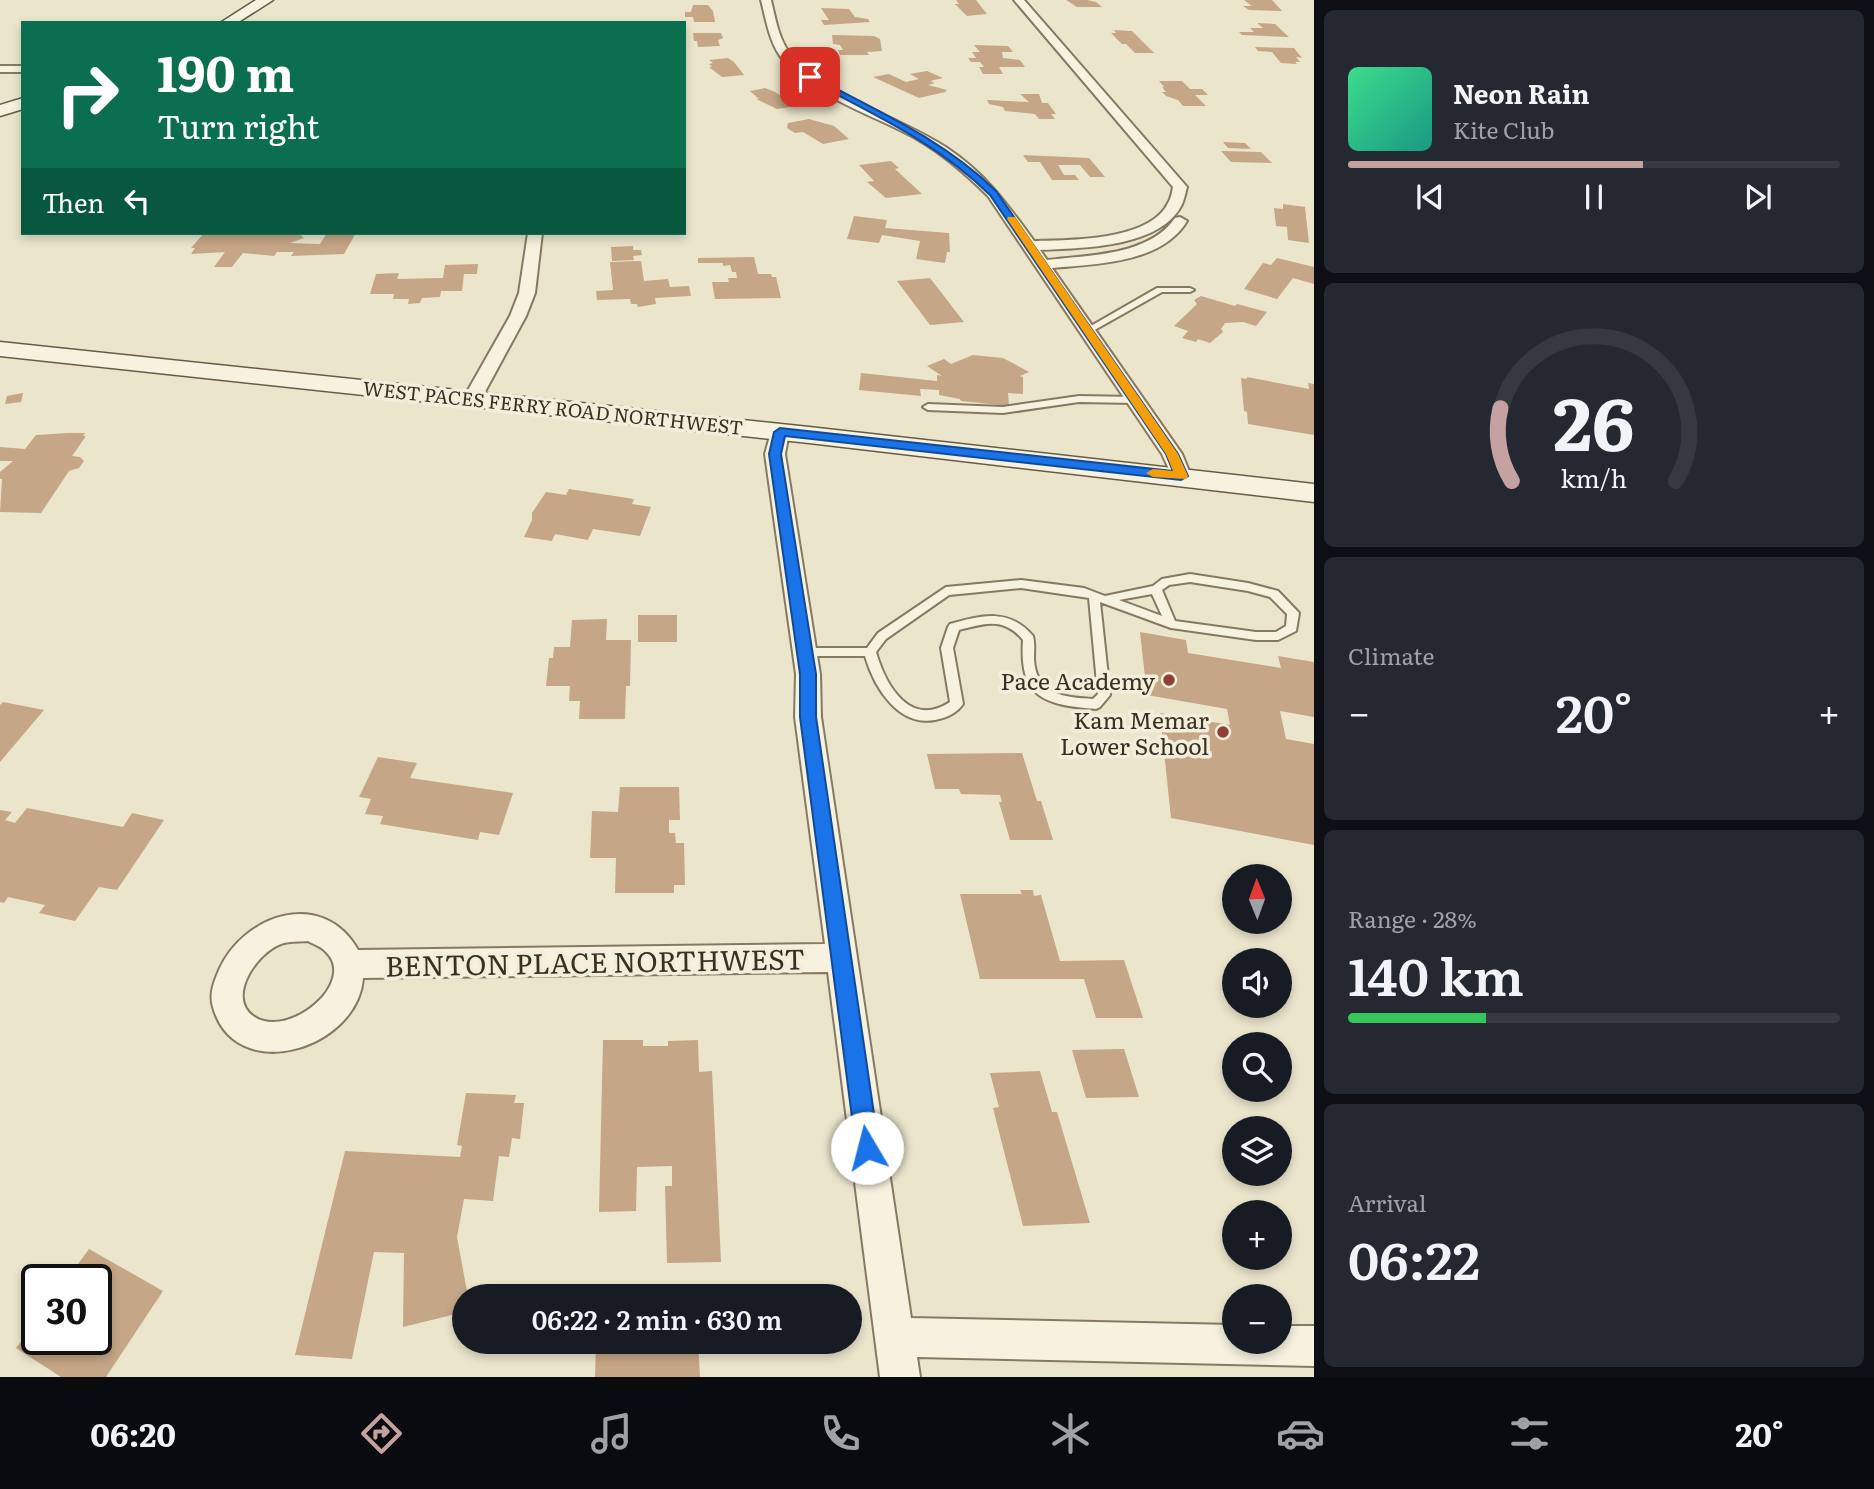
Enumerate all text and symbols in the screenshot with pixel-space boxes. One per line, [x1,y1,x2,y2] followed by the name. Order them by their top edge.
[157,34,294,107] text: 190 m
[780,47,840,107] pin
[42,49,133,140] icon: right
[791,58,829,96] icon: arrive
[1453,73,1590,112] text: Neon Rain
[157,101,319,149] text: Turn right
[1453,112,1554,146] text: Kite Club
[1411,178,1449,216] icon: previous
[1575,178,1613,216] icon: pause
[1739,178,1777,216] icon: next
[42,182,104,221] text: Then
[118,182,156,220] icon: left
[1553,366,1635,474] text: 26
[362,373,744,441] street label: WEST PACES FERRY ROAD NORTHWEST
[1561,459,1627,496] text: km/h
[1348,638,1434,672] text: Climate
[1001,663,1156,697] place label: Pace Academy
[1161,672,1177,688] marker: Pace Academy
[1556,672,1632,749] text: 20°
[1348,682,1370,739] text: −
[1818,682,1840,739] text: +
[1060,702,1209,762] place label: Kam Memar Lower School
[1215,724,1231,740] marker: Kam Memar Lower School
[1222,864,1292,934] north arrow
[1222,864,1292,1354] map controls
[1348,901,1477,935] text: Range · 28%
[1348,935,1524,1012] text: 140 km
[385,936,805,986] street label: BENTON PLACE NORTHWEST
[1222,948,1292,1018] button: sound
[1222,1032,1292,1102] button: search
[830,1111,904,1185] position arrow
[1222,1116,1292,1186] button: layers
[1348,1185,1427,1219] text: Arrival
[1222,1200,1292,1270] button: +
[1348,1219,1480,1296] text: 06:22
[21,1264,112,1355] speed limit sign: 30
[1222,1284,1292,1354] button: −
[532,1299,782,1338] text: 06:22 · 2 min · 630 m
[90,1409,176,1457] text: 06:20
[357,1409,406,1458] icon: directions
[587,1409,636,1458] icon: music
[816,1409,865,1458] icon: phone
[1046,1409,1095,1458] icon: climate
[1276,1409,1325,1458] icon: car
[1505,1409,1554,1458] icon: filters
[1735,1409,1784,1457] text: 20°

